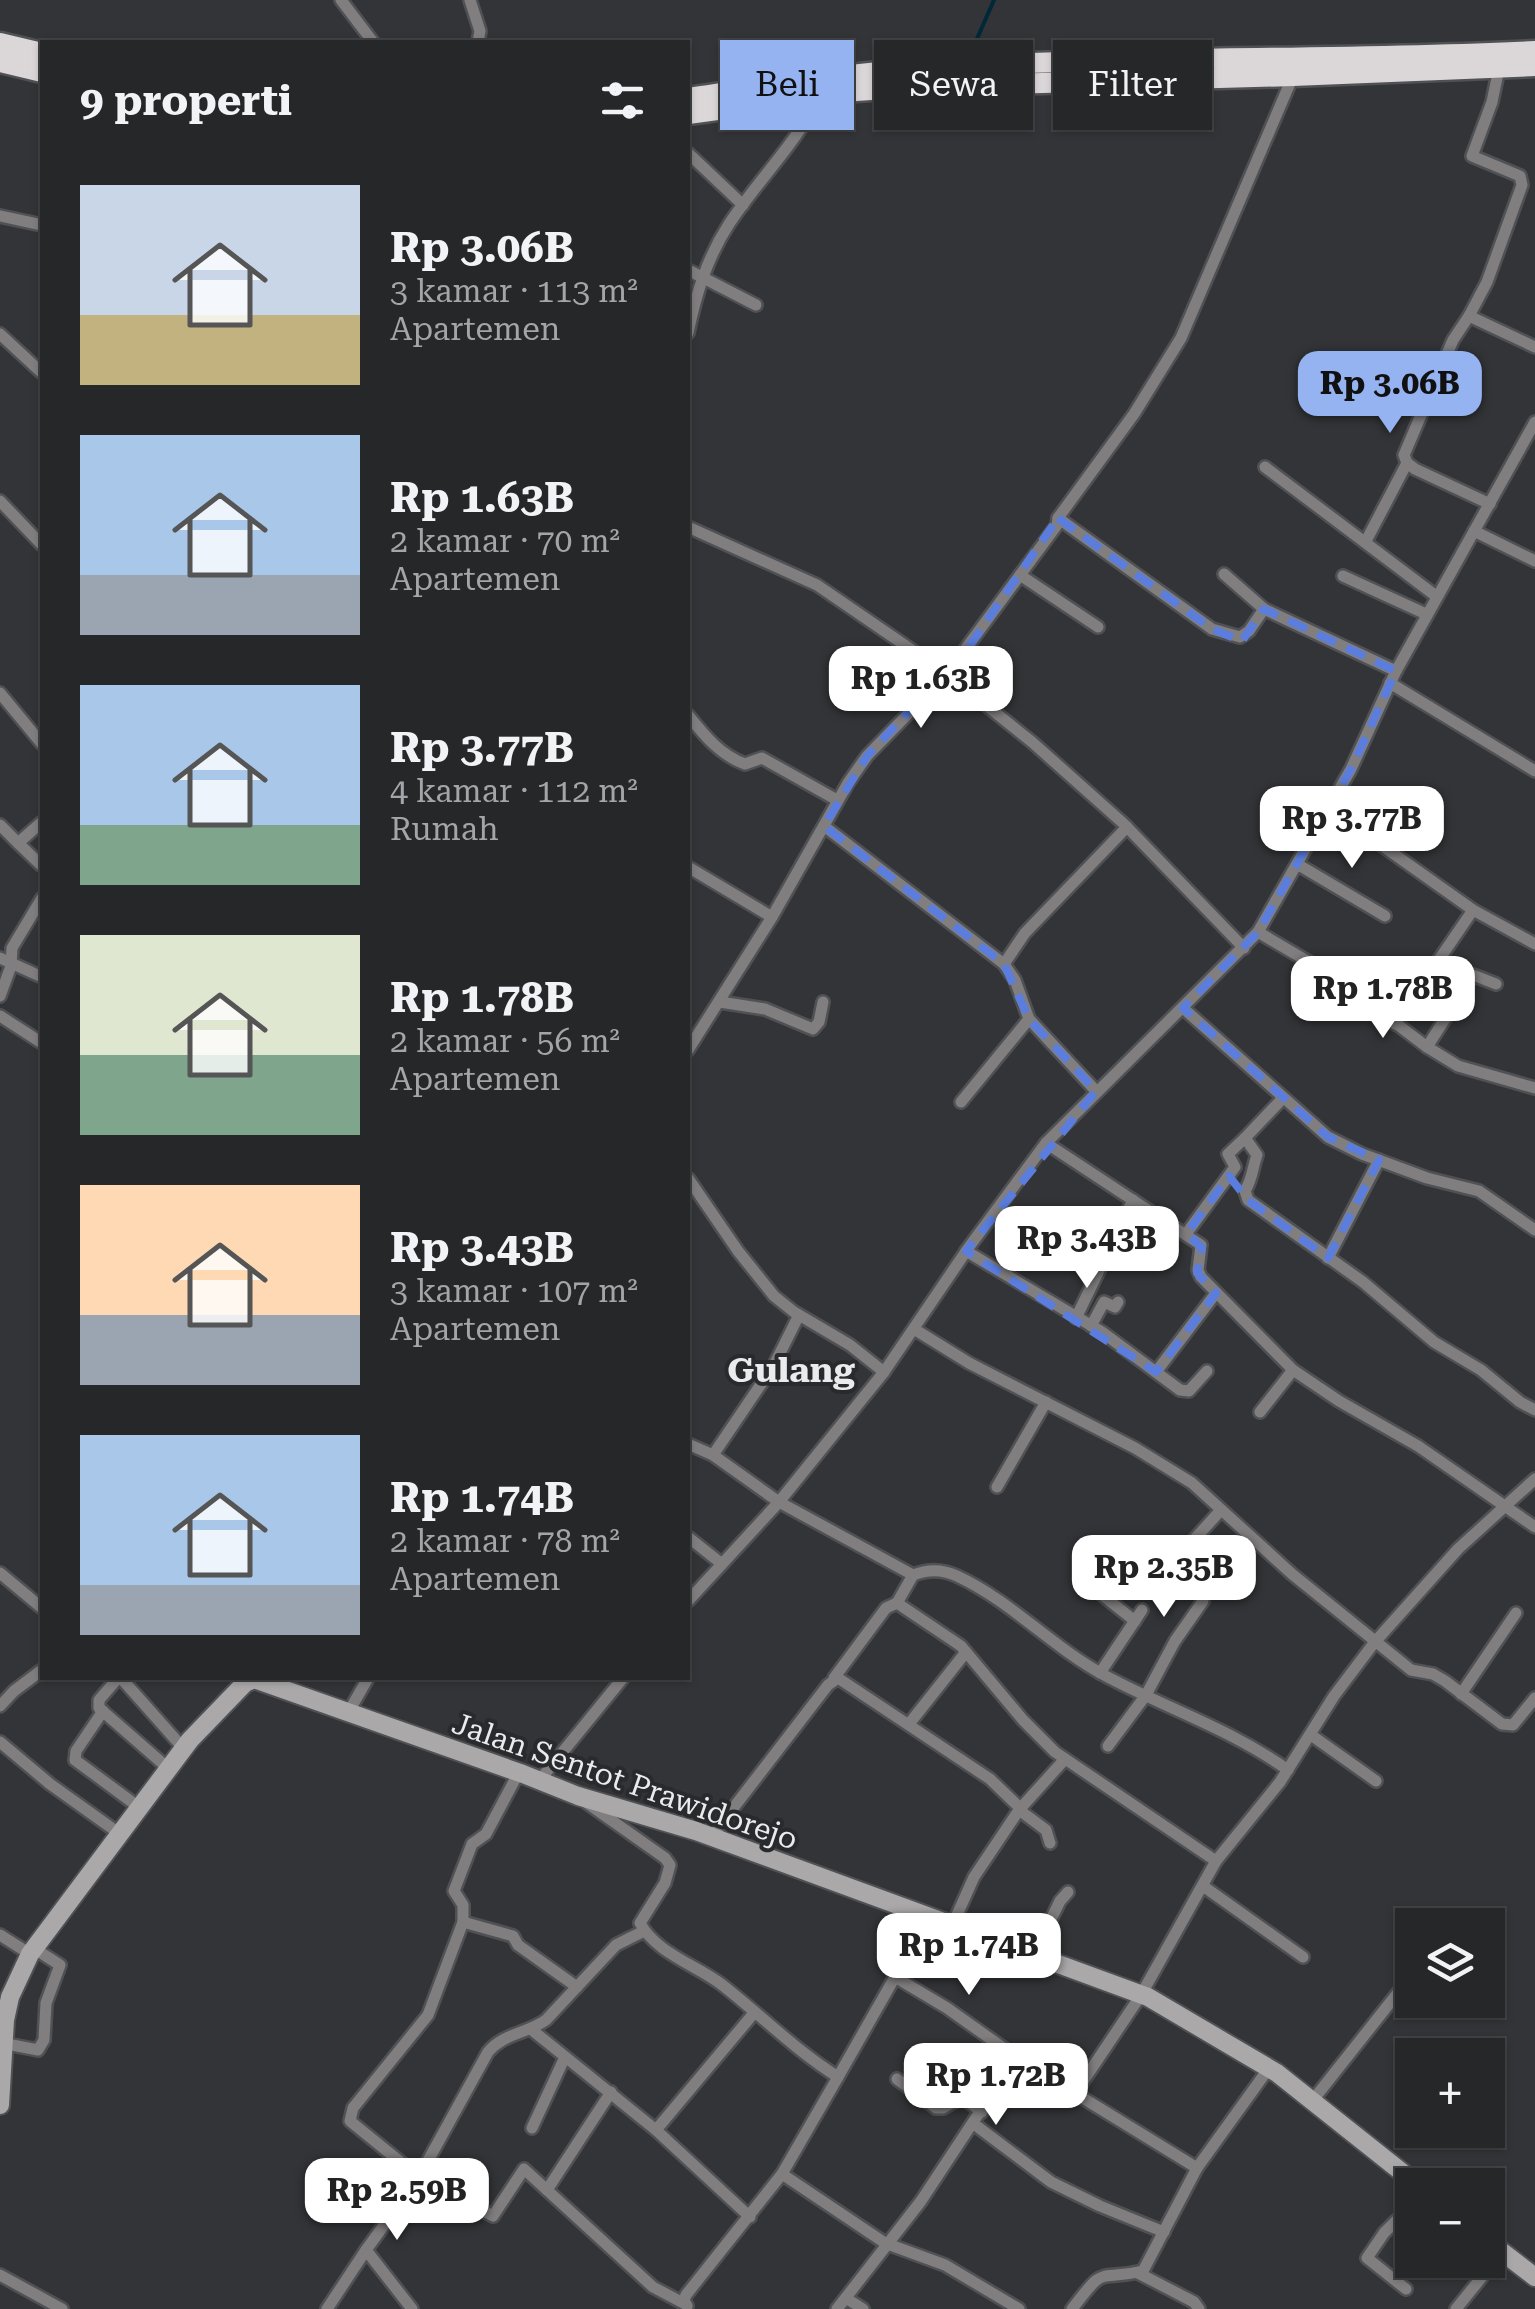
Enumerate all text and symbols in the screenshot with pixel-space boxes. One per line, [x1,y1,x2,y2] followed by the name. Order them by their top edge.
[720,40,854,130] chip: Beli
[874,40,1033,130] chip: Sewa
[1053,40,1212,130] chip: Filter
[595,73,650,128] icon: filters
[80,76,292,125] text: 9 properti
[390,223,574,272] text: Rp 3.06B
[160,225,280,345] icon: home
[390,272,638,310] text: 3 kamar · 113 m²
[390,310,560,348] text: Apartemen
[1287,351,1493,436] pin: Rp 3.06B
[1320,364,1460,402] text: Rp 3.06B
[390,473,574,522] text: Rp 1.63B
[160,475,280,595] icon: home
[390,522,620,560] text: 2 kamar · 70 m²
[390,560,560,598] text: Apartemen
[818,646,1024,731] pin: Rp 1.63B
[851,659,991,697] text: Rp 1.63B
[390,723,574,772] text: Rp 3.77B
[160,725,280,845] icon: home
[390,772,638,810] text: 4 kamar · 112 m²
[1249,786,1455,871] pin: Rp 3.77B
[1282,799,1422,837] text: Rp 3.77B
[390,810,499,848] text: Rumah
[1280,956,1486,1041] pin: Rp 1.78B
[1313,969,1453,1007] text: Rp 1.78B
[390,973,574,1022] text: Rp 1.78B
[160,975,280,1095] icon: home
[390,1022,620,1060] text: 2 kamar · 56 m²
[390,1060,560,1098] text: Apartemen
[984,1206,1190,1291] pin: Rp 3.43B
[1017,1219,1157,1257] text: Rp 3.43B
[390,1223,574,1272] text: Rp 3.43B
[160,1225,280,1345] icon: home
[390,1272,638,1310] text: 3 kamar · 107 m²
[390,1310,560,1348] text: Apartemen
[727,1350,855,1391] district label: Gulang
[390,1473,574,1522] text: Rp 1.74B
[160,1475,280,1595] icon: home
[390,1522,620,1560] text: 2 kamar · 78 m²
[1061,1535,1267,1620] pin: Rp 2.35B
[1094,1548,1234,1586] text: Rp 2.35B
[390,1560,560,1598] text: Apartemen
[448,1705,802,1857] street label: Jalan Sentot Prawidorejo
[1395,1908,1505,2278] map controls
[1395,1908,1505,2018] button: layers
[866,1913,1072,1998] pin: Rp 1.74B
[899,1926,1039,1964] text: Rp 1.74B
[1395,2038,1505,2148] button: +
[893,2043,1099,2128] pin: Rp 1.72B
[926,2056,1066,2094] text: Rp 1.72B
[294,2158,500,2243] pin: Rp 2.59B
[1395,2168,1505,2278] button: −
[327,2171,467,2209] text: Rp 2.59B

